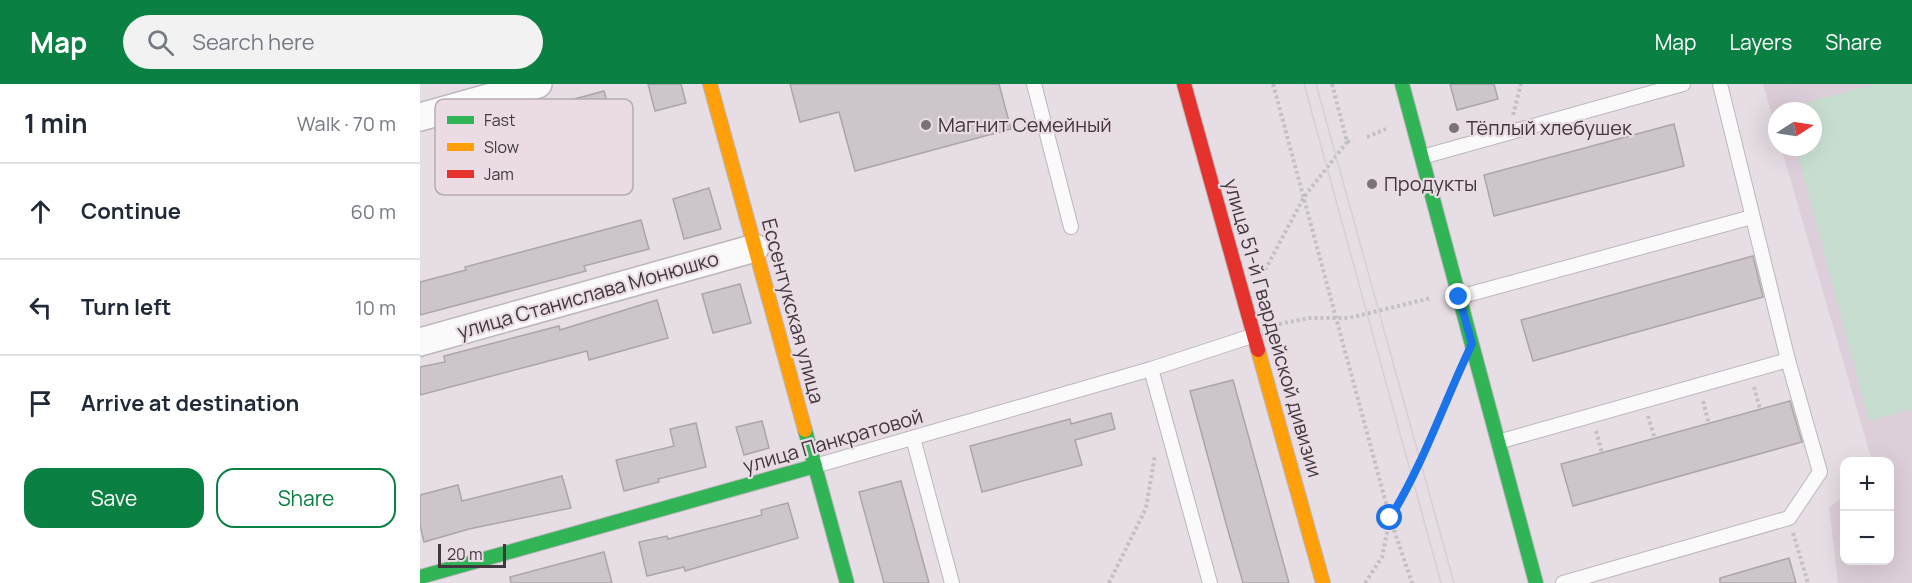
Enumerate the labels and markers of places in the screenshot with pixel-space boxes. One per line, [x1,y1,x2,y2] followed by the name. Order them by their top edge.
[938,111,1112,138] place label: Магнит Семейный
[1466,114,1633,141] place label: Тёплый хлебушек
[919,118,933,132] marker: Магнит Семейный
[1447,121,1461,135] marker: Тёплый хлебушек
[1384,170,1477,197] place label: Продукты
[1365,177,1379,191] marker: Продукты

